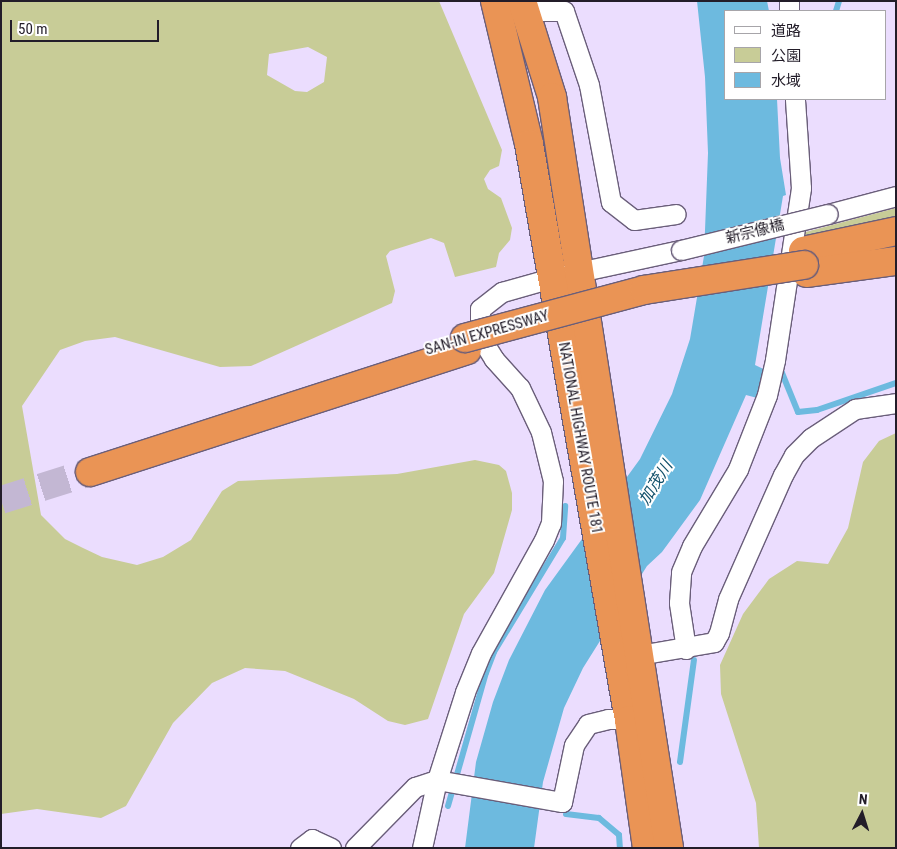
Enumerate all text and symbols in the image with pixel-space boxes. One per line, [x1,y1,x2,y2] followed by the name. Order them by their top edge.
[12,10,161,42] scale bar
[724,10,887,100] legend
[18,20,48,38] text: 50 m
[771,22,801,40] text: 道路
[771,47,801,65] text: 公園
[771,72,801,90] text: 水域
[724,216,786,248] street label: 新宗像橋
[423,307,551,359] street label: SAN-IN EXPRESSWAY
[554,341,606,535] street label: NATIONAL HIGHWAY ROUTE 181
[635,458,677,508] water label: 加茂川
[837,789,887,839] north arrow
[858,791,868,807] text: N

